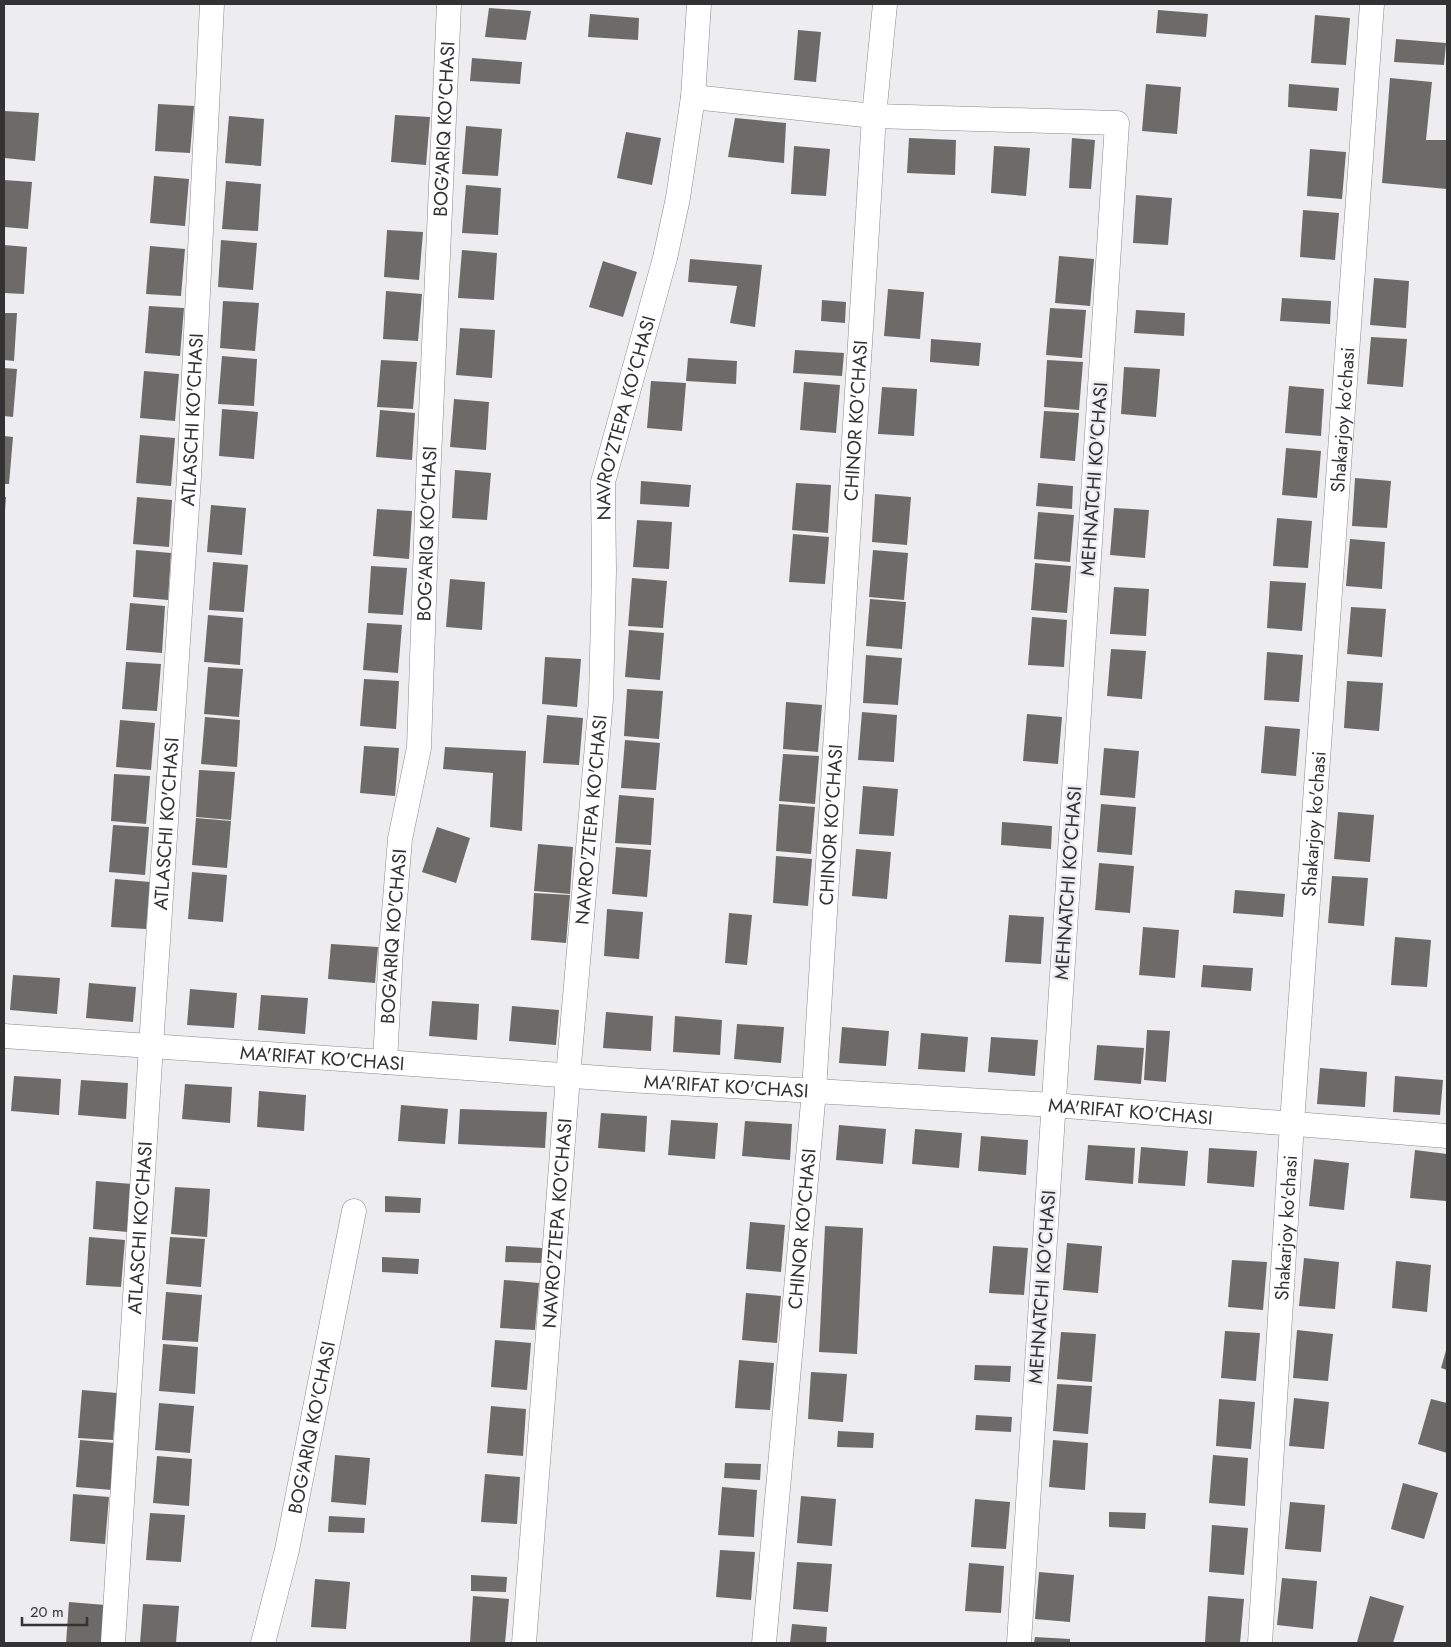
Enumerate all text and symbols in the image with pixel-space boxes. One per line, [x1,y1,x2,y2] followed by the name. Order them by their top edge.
[426,41,461,217] street label: BOG'ARIQ KO'CHASI
[590,313,662,521] street label: NAVRO'ZTEPA KO'CHASI
[174,332,209,507] street label: ATLASCHI KO'CHASI
[837,339,874,502] street label: CHINOR KO'CHASI
[1324,346,1361,493] street label: Shakarjoy ko'chasi
[1074,381,1114,577] street label: MEHNATCHI KO'CHASI
[410,445,443,622] street label: BOG'ARIQ KO'CHASI
[568,714,613,926] street label: NAVRO'ZTEPA KO'CHASI
[147,736,185,911] street label: ATLASCHI KO'CHASI
[812,743,849,906] street label: CHINOR KO'CHASI
[1295,750,1332,897] street label: Shakarjoy ko'chasi
[1048,785,1088,981] street label: MEHNATCHI KO'CHASI
[374,848,413,1024] street label: BOG'ARIQ KO'CHASI
[239,1039,405,1077] street label: MA'RIFAT KO'CHASI
[643,1067,809,1104] street label: MA'RIFAT KO'CHASI
[1047,1091,1214,1131] street label: MA'RIFAT KO'CHASI
[535,1117,578,1329] street label: NAVRO'ZTEPA KO'CHASI
[120,1141,158,1315] street label: ATLASCHI KO'CHASI
[781,1147,822,1310] street label: CHINOR KO'CHASI
[1268,1154,1304,1301] street label: Shakarjoy ko'chasi
[1022,1189,1062,1385] street label: MEHNATCHI KO'CHASI
[281,1339,341,1516] street label: BOG'ARIQ KO'CHASI
[22,1594,88,1626] scale bar
[30,1601,64,1623] text: 20 m

